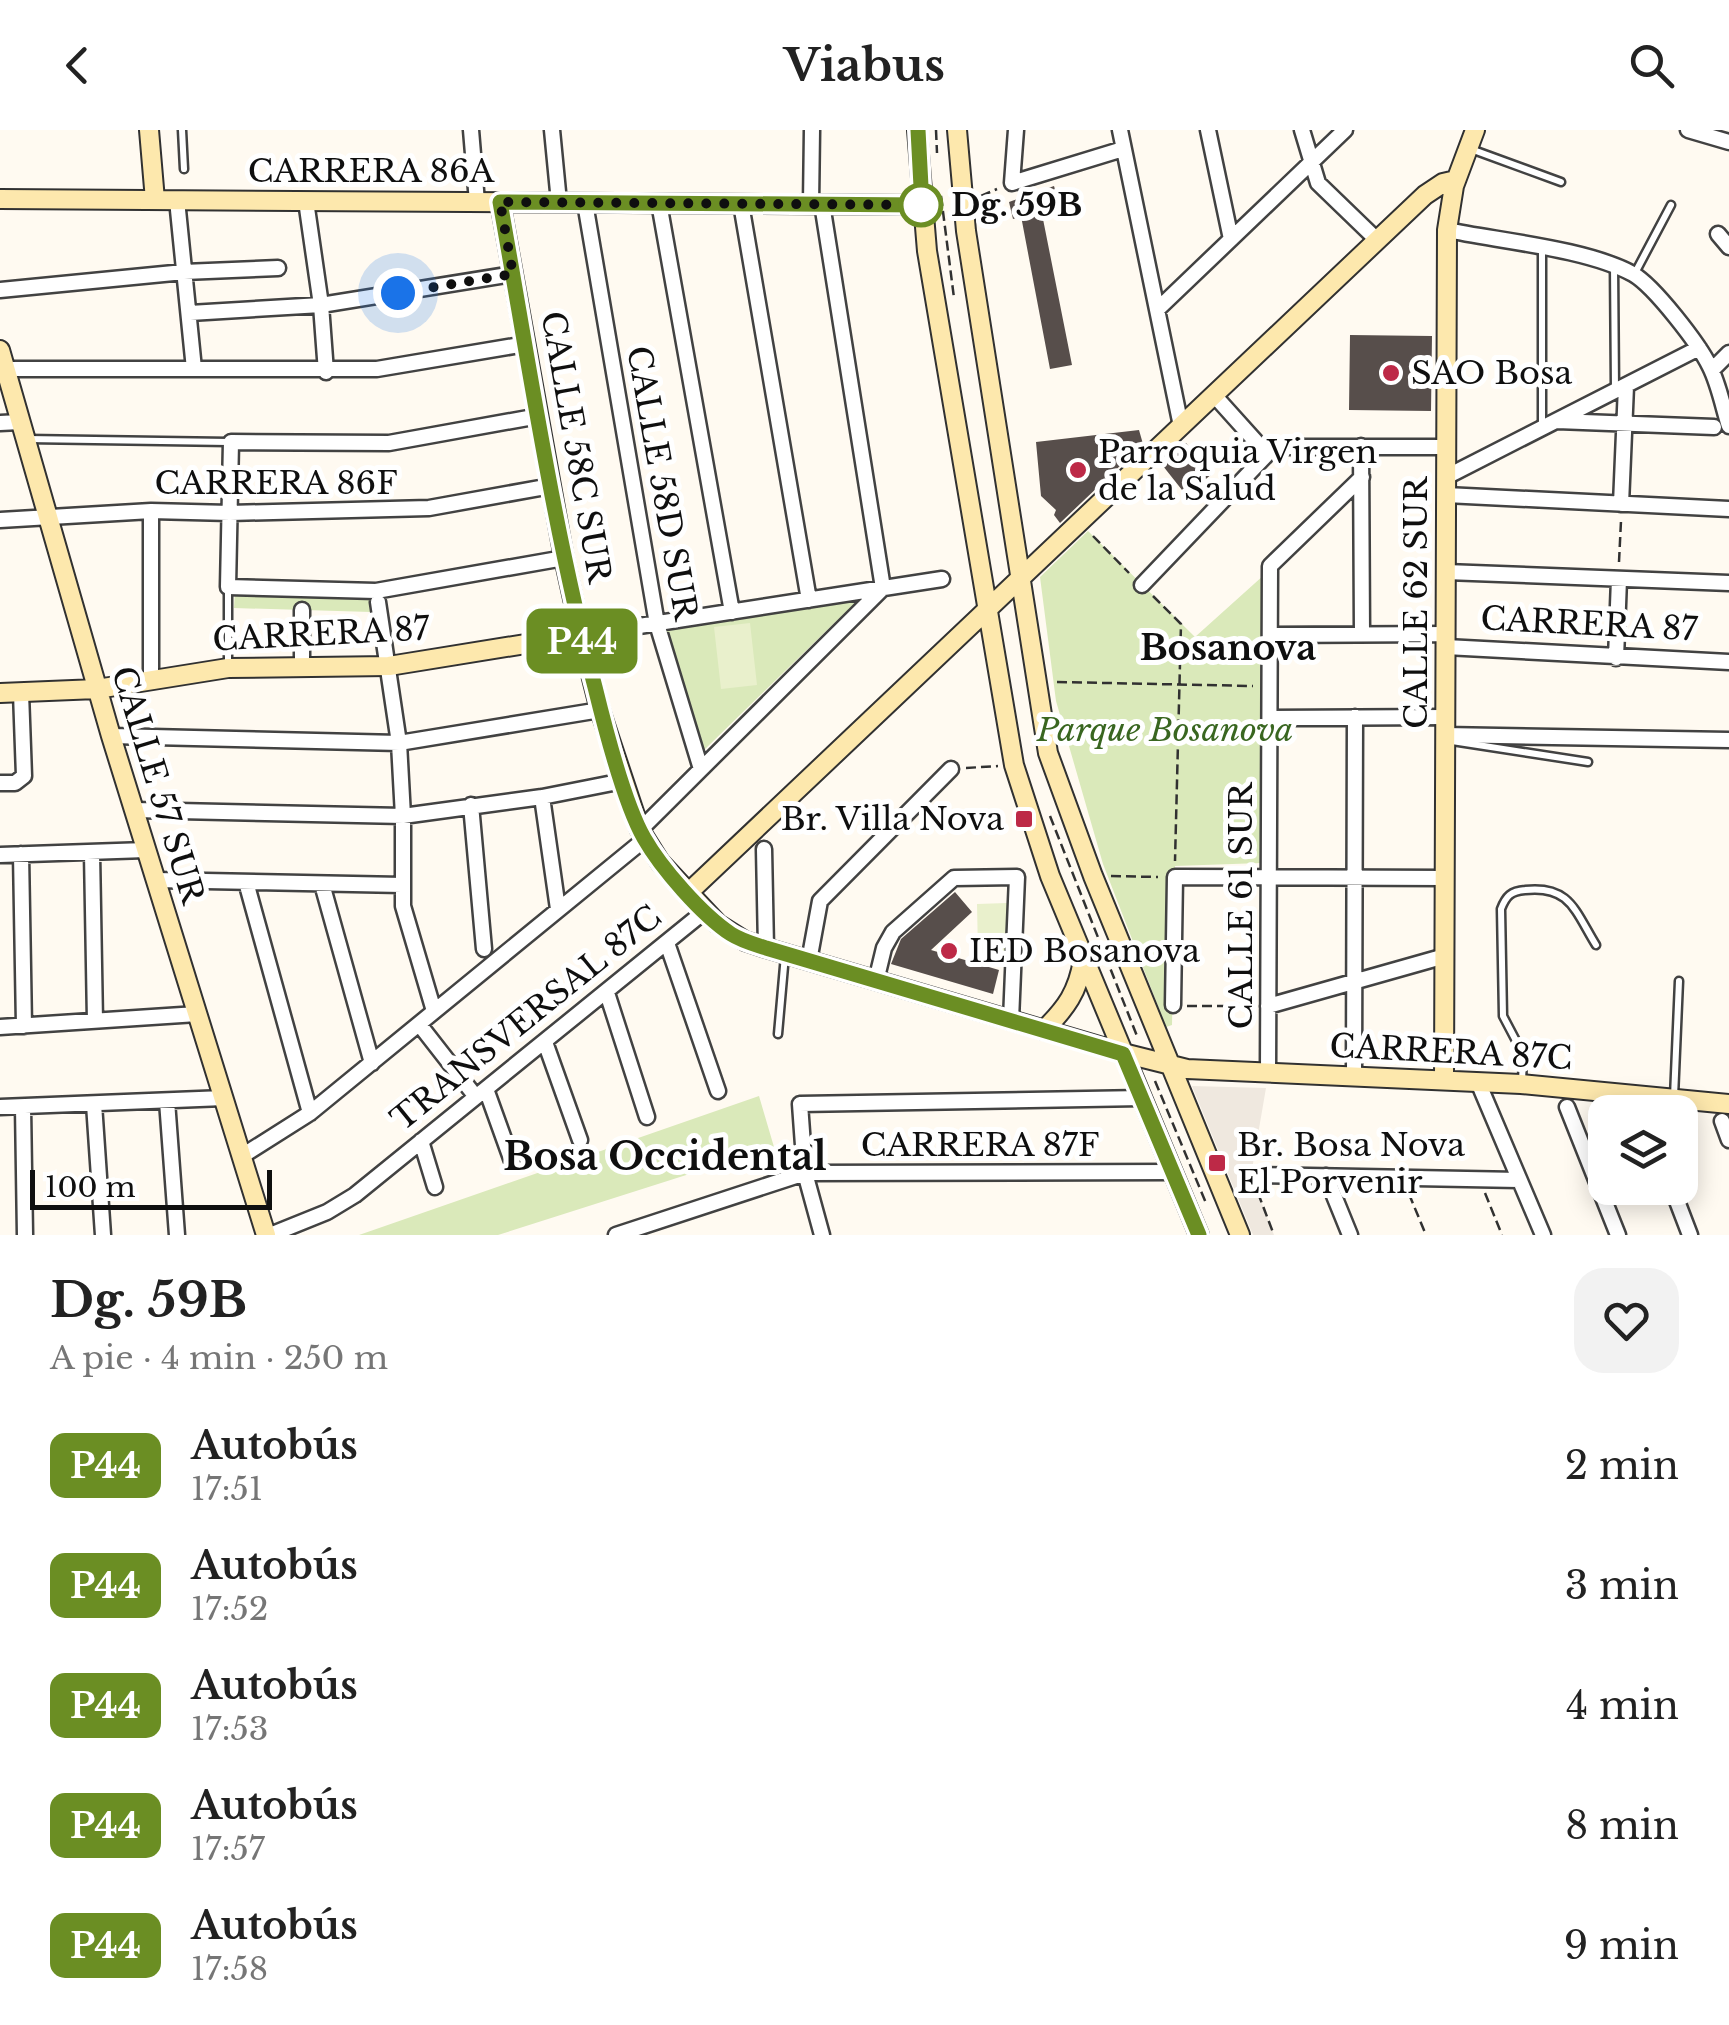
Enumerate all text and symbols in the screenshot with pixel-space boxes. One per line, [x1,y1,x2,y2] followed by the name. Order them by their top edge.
[784,37,945,93] text: Viabus
[50,38,105,93] icon: back
[1624,38,1679,93] icon: search
[248,151,496,191] street label: CARRERA 86A
[900,184,942,226] marker: Dg. 59B
[951,185,1082,225] place label: Dg. 59B
[373,268,423,318] your location
[532,308,620,588] street label: CALLE 58C SUR
[618,343,706,625] street label: CALLE 58D SUR
[1411,353,1572,393] place label: SAO Bosa
[1380,362,1402,384] marker: SAO Bosa
[1098,432,1377,509] place label: Parroquia Virgen de la Salud
[1067,459,1089,481] marker: Parroquia Virgen de la Salud
[154,463,398,503] street label: CARRERA 86F
[1396,475,1436,729] street label: CALLE 62 SUR
[1479,598,1699,650] street label: CARRERA 87
[211,608,431,660] street label: CARRERA 87
[524,608,640,674] line badge: P44
[546,620,618,663] text: P44
[1140,626,1316,669] district label: Bosanova
[103,661,214,910] street label: CALLE 57 SUR
[1036,710,1293,750] park label: Parque Bosanova
[1221,781,1261,1029] street label: CALLE 61 SUR
[781,799,1004,839] place label: Br. Villa Nova
[1013,808,1035,830] marker: Br. Villa Nova
[383,897,669,1139] street label: TRANSVERSAL 87C
[969,931,1200,971] place label: IED Bosanova
[938,940,960,962] marker: IED Bosanova
[1329,1026,1573,1078] street label: CARRERA 87C
[1588,1095,1698,1205] map controls
[1588,1095,1698,1205] button: layers
[861,1125,1099,1165] street label: CARRERA 87F
[1237,1125,1465,1202] place label: Br. Bosa Nova El Porvenir
[503,1133,827,1180] district label: Bosa Occidental
[1206,1152,1228,1174] marker: Br. Bosa Nova El Porvenir
[30,1165,272,1210] scale bar
[45,1170,136,1205] text: 100 m
[1574,1268,1679,1373] button: heart
[50,1270,247,1330] text: Dg. 59B
[50,1338,388,1378] text: A pie · 4 min · 250 m
[191,1422,358,1469] text: Autobús
[1565,1442,1679,1489] text: 2 min
[70,1444,141,1487] text: P44
[191,1469,263,1509] text: 17:51
[191,1542,358,1589] text: Autobús
[1565,1562,1679,1609] text: 3 min
[70,1564,141,1607] text: P44
[191,1589,268,1629] text: 17:52
[191,1662,358,1709] text: Autobús
[1566,1682,1679,1729] text: 4 min
[70,1684,141,1727] text: P44
[191,1709,268,1749] text: 17:53
[191,1782,358,1829] text: Autobús
[1565,1802,1679,1849] text: 8 min
[70,1804,141,1847] text: P44
[191,1829,265,1869] text: 17:57
[191,1902,358,1949] text: Autobús
[1564,1922,1679,1969] text: 9 min
[70,1924,141,1967] text: P44
[191,1949,268,1989] text: 17:58

